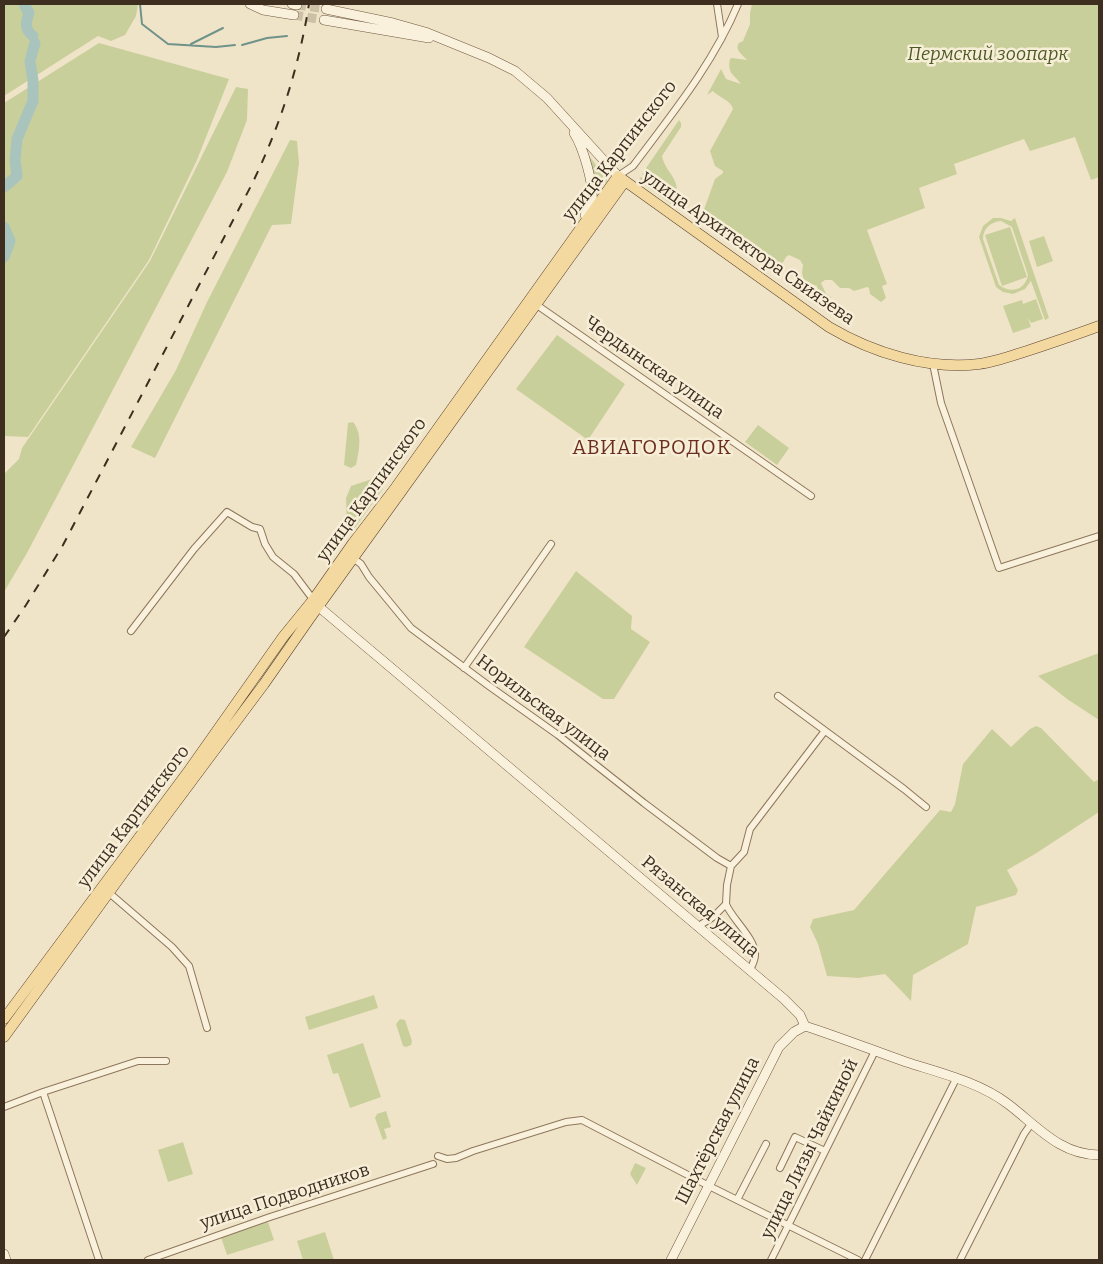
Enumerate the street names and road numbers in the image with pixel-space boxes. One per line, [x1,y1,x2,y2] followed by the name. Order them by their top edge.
[558,76,682,226] street label: улица Карпинского
[637,166,859,330] street label: улица Архитектора Свиязева
[580,312,728,424] street label: Чердынская улица
[313,414,431,566] street label: улица Карпинского
[472,651,614,765] street label: Норильская улица
[73,742,195,892] street label: улица Карпинского
[637,852,763,962] street label: Рязанская улица
[671,1054,765,1208] street label: Шахтёрская улица
[757,1055,863,1243] street label: улица Лизы Чайкиной
[198,1159,372,1235] street label: улица Подводников

